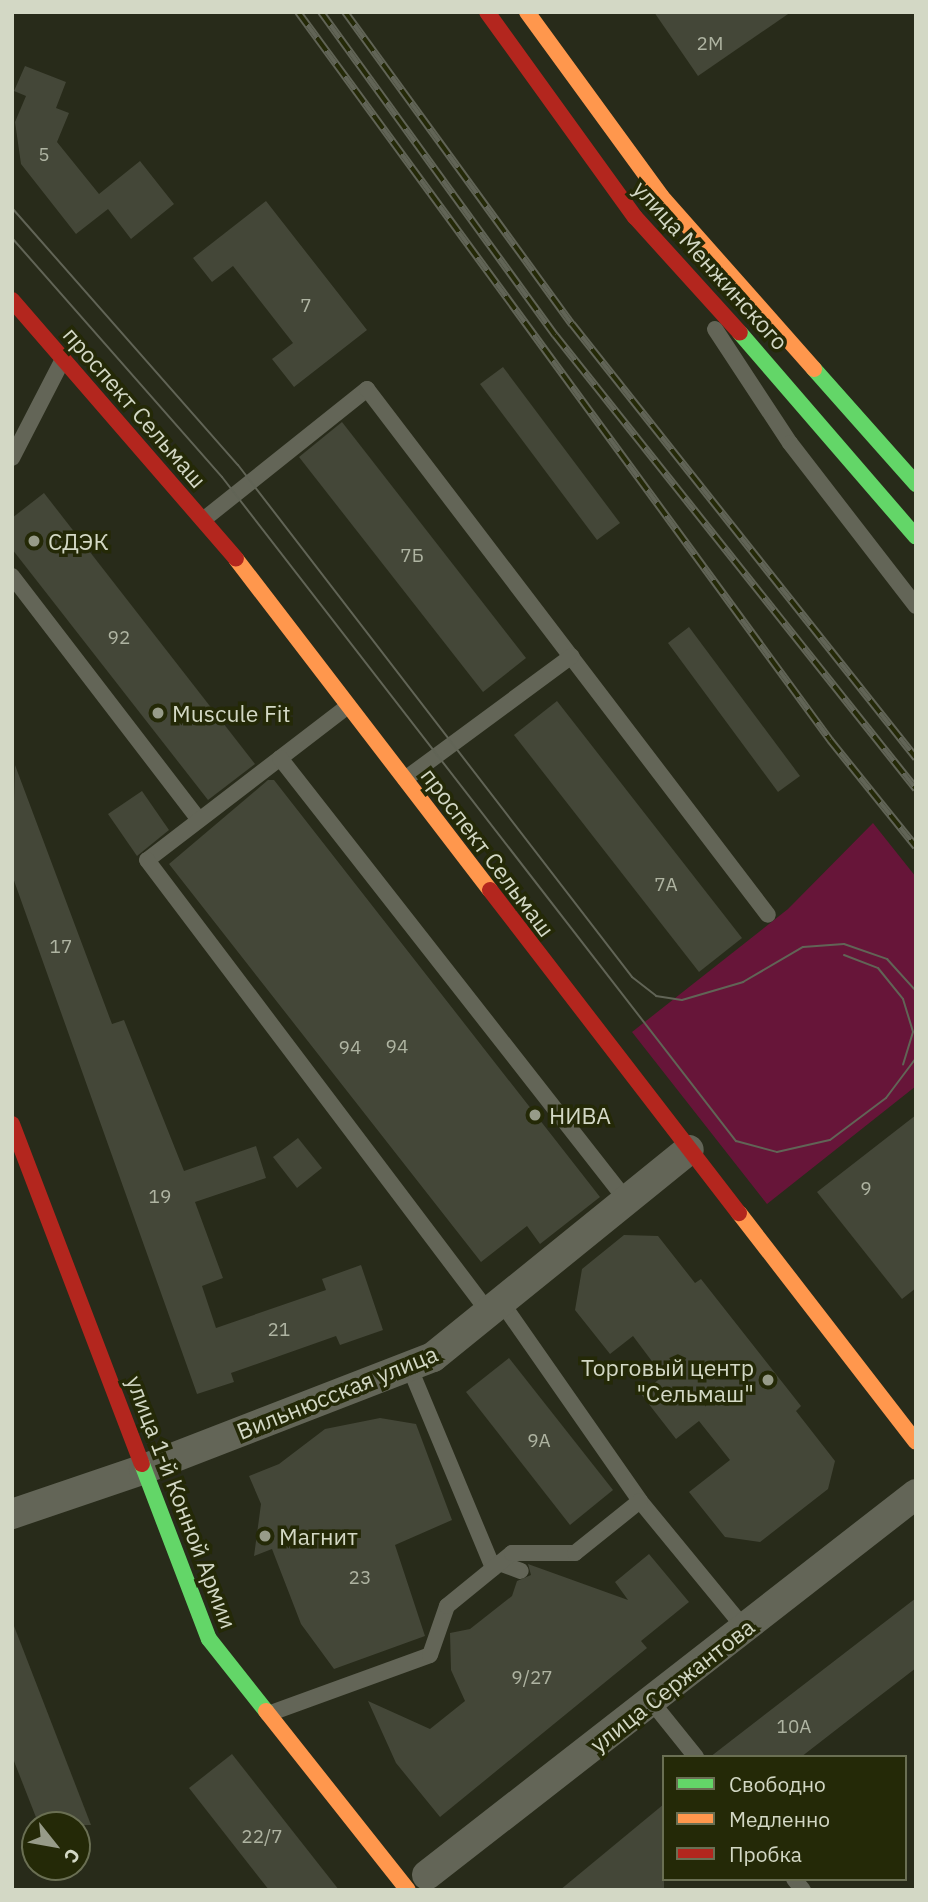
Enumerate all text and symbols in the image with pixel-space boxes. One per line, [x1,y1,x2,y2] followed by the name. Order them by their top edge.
[697,33,723,55] house number: 2М
[38,144,50,166] house number: 5
[628,175,794,355] street label: улица Менжинского
[300,295,312,317] house number: 7
[58,321,212,493] street label: проспект Сельмаш
[48,527,109,555] place label: СДЭК
[26,533,42,549] marker: СДЭК
[400,545,424,567] house number: 7Б
[108,627,130,649] house number: 92
[172,699,291,727] place label: Muscule Fit
[150,705,166,721] marker: Muscule Fit
[416,762,560,942] street label: проспект Сельмаш
[654,874,678,896] house number: 7А
[50,936,72,958] house number: 17
[386,1036,408,1058] house number: 94
[339,1037,361,1059] house number: 94
[549,1101,611,1129] place label: НИВА
[527,1107,543,1123] marker: НИВА
[860,1178,872,1200] house number: 9
[149,1186,171,1208] house number: 19
[268,1319,290,1341] house number: 21
[233,1339,441,1445] street label: Вильнюсская улица
[581,1353,754,1407] place label: Торговый центр "Сельмаш"
[121,1372,243,1632] street label: улица 1-й Конной Армии
[760,1372,776,1388] marker: Торговый центр "Сельмаш"
[527,1430,551,1452] house number: 9А
[279,1522,358,1550] place label: Магнит
[257,1528,273,1544] marker: Магнит
[349,1567,371,1589] house number: 23
[584,1612,760,1758] street label: улица Сержантова
[511,1667,553,1689] house number: 9/27
[777,1716,811,1738] house number: 10А
[662,1755,907,1881] legend
[729,1770,826,1798] text: Свободно
[729,1805,830,1833] text: Медленно
[21,1811,91,1881] north arrow
[241,1826,283,1848] house number: 22/7
[729,1840,802,1868] text: Пробка
[59,1844,86,1867] text: С

